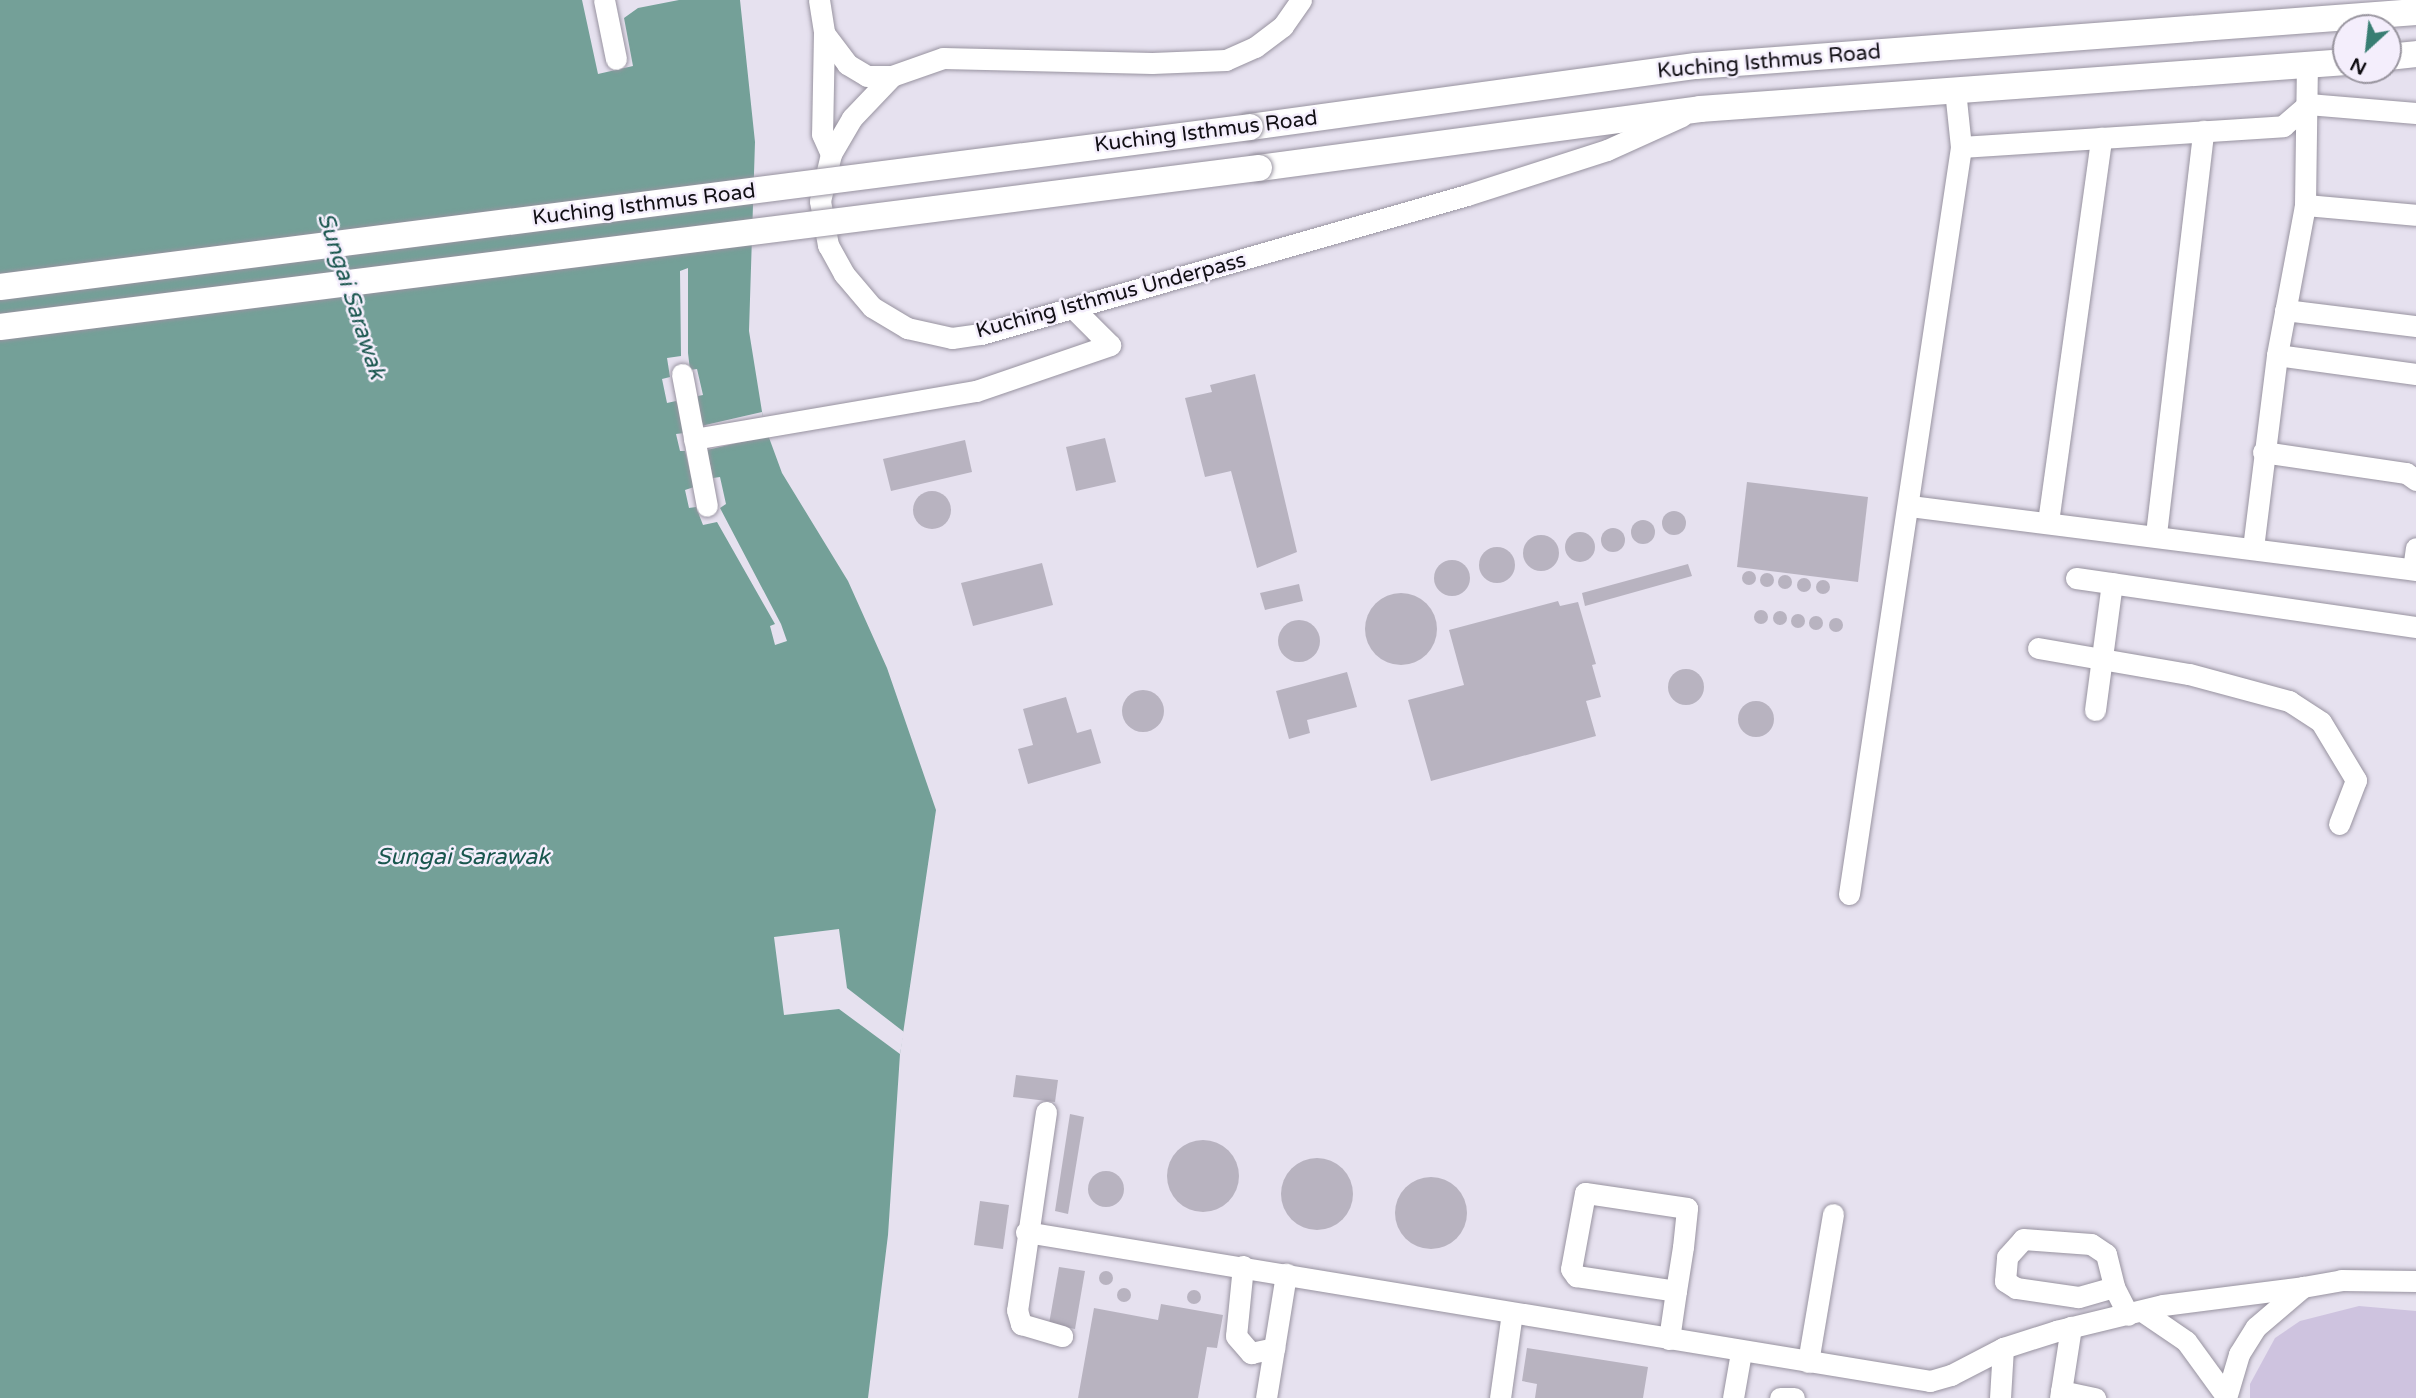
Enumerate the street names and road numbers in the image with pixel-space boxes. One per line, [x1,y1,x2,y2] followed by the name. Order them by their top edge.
[1656,40,1882,84] street label: Kuching Isthmus Road
[1093,106,1319,158] street label: Kuching Isthmus Road
[531,179,757,231] street label: Kuching Isthmus Road
[973,248,1249,344] street label: Kuching Isthmus Underpass

